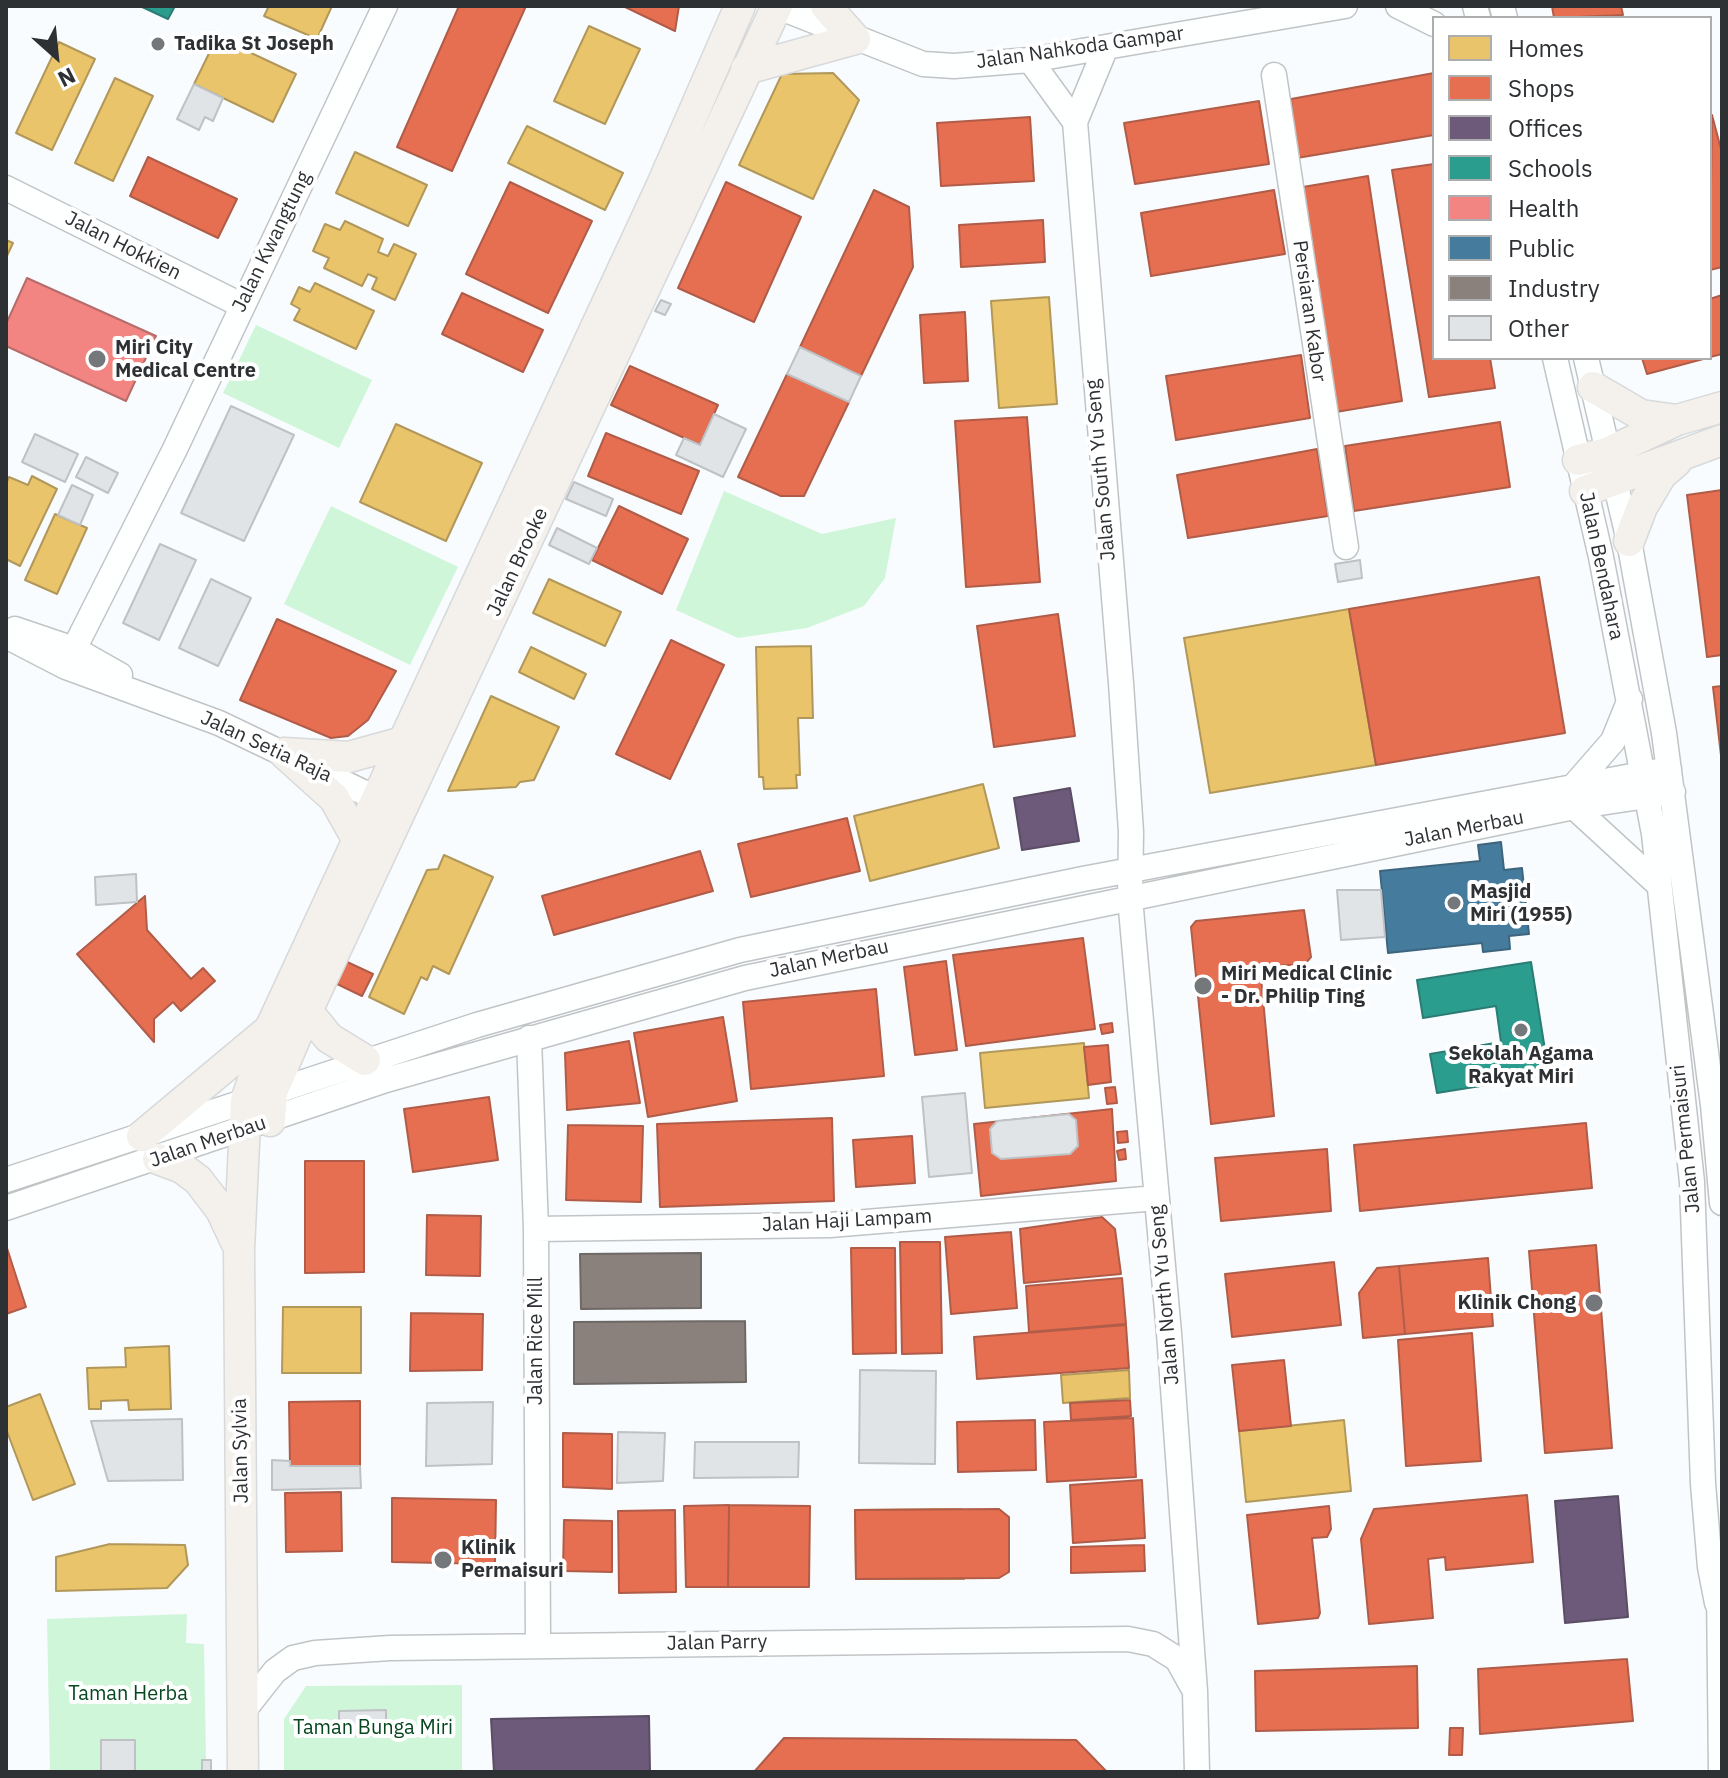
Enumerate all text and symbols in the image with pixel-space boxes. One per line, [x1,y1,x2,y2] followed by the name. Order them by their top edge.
[16,16,96,96] north arrow
[1432,16,1712,360] legend
[975,22,1185,74] street label: Jalan Nahkoda Gampar
[174,32,334,56] place label: Tadika St Joseph
[1508,32,1584,64] text: Homes
[149,35,167,53] marker: Tadika St Joseph
[53,61,81,94] text: N
[1508,72,1575,104] text: Shops
[1508,112,1583,144] text: Offices
[1508,152,1593,184] text: Schools
[228,168,316,316] street label: Jalan Kwangtung
[1508,192,1579,224] text: Health
[61,207,185,285] street label: Jalan Hokkien
[1508,232,1575,264] text: Public
[1287,239,1331,383] street label: Persiaran Kabor
[1508,272,1600,304] text: Industry
[1508,312,1569,344] text: Other
[115,336,256,383] place label: Miri City Medical Centre
[86,348,108,370] marker: Miri City Medical Centre
[1081,378,1121,562] street label: Jalan South Yu Seng
[1574,490,1628,642] street label: Jalan Bendahara
[482,504,554,620] street label: Jalan Brooke
[197,706,335,788] street label: Jalan Setia Raja
[1402,806,1526,852] street label: Jalan Merbau
[1470,880,1572,927] place label: Masjid Miri (1955)
[1445,894,1463,912] marker: Masjid Miri (1955)
[767,935,891,983] street label: Jalan Merbau
[1221,962,1392,1009] place label: Miri Medical Clinic - Dr. Philip Ting
[1192,975,1214,997] marker: Miri Medical Clinic - Dr. Philip Ting
[1512,1021,1530,1039] marker: Sekolah Agama Rakyat Miri
[1448,1042,1594,1089] place label: Sekolah Agama Rakyat Miri
[1666,1063,1706,1215] street label: Jalan Permaisuri
[147,1111,269,1173] street label: Jalan Merbau
[1145,1204,1185,1386] street label: Jalan North Yu Seng
[761,1205,933,1237] street label: Jalan Haji Lampam
[524,1277,548,1405] street label: Jalan Rice Mill
[1457,1291,1576,1315] place label: Klinik Chong
[1583,1292,1605,1314] marker: Klinik Chong
[228,1398,254,1504] street label: Jalan Sylvia
[461,1536,564,1583] place label: Klinik Permaisuri
[432,1549,454,1571] marker: Klinik Permaisuri
[667,1630,767,1656] street label: Jalan Parry
[68,1682,188,1706] park label: Taman Herba
[293,1716,453,1740] park label: Taman Bunga Miri

